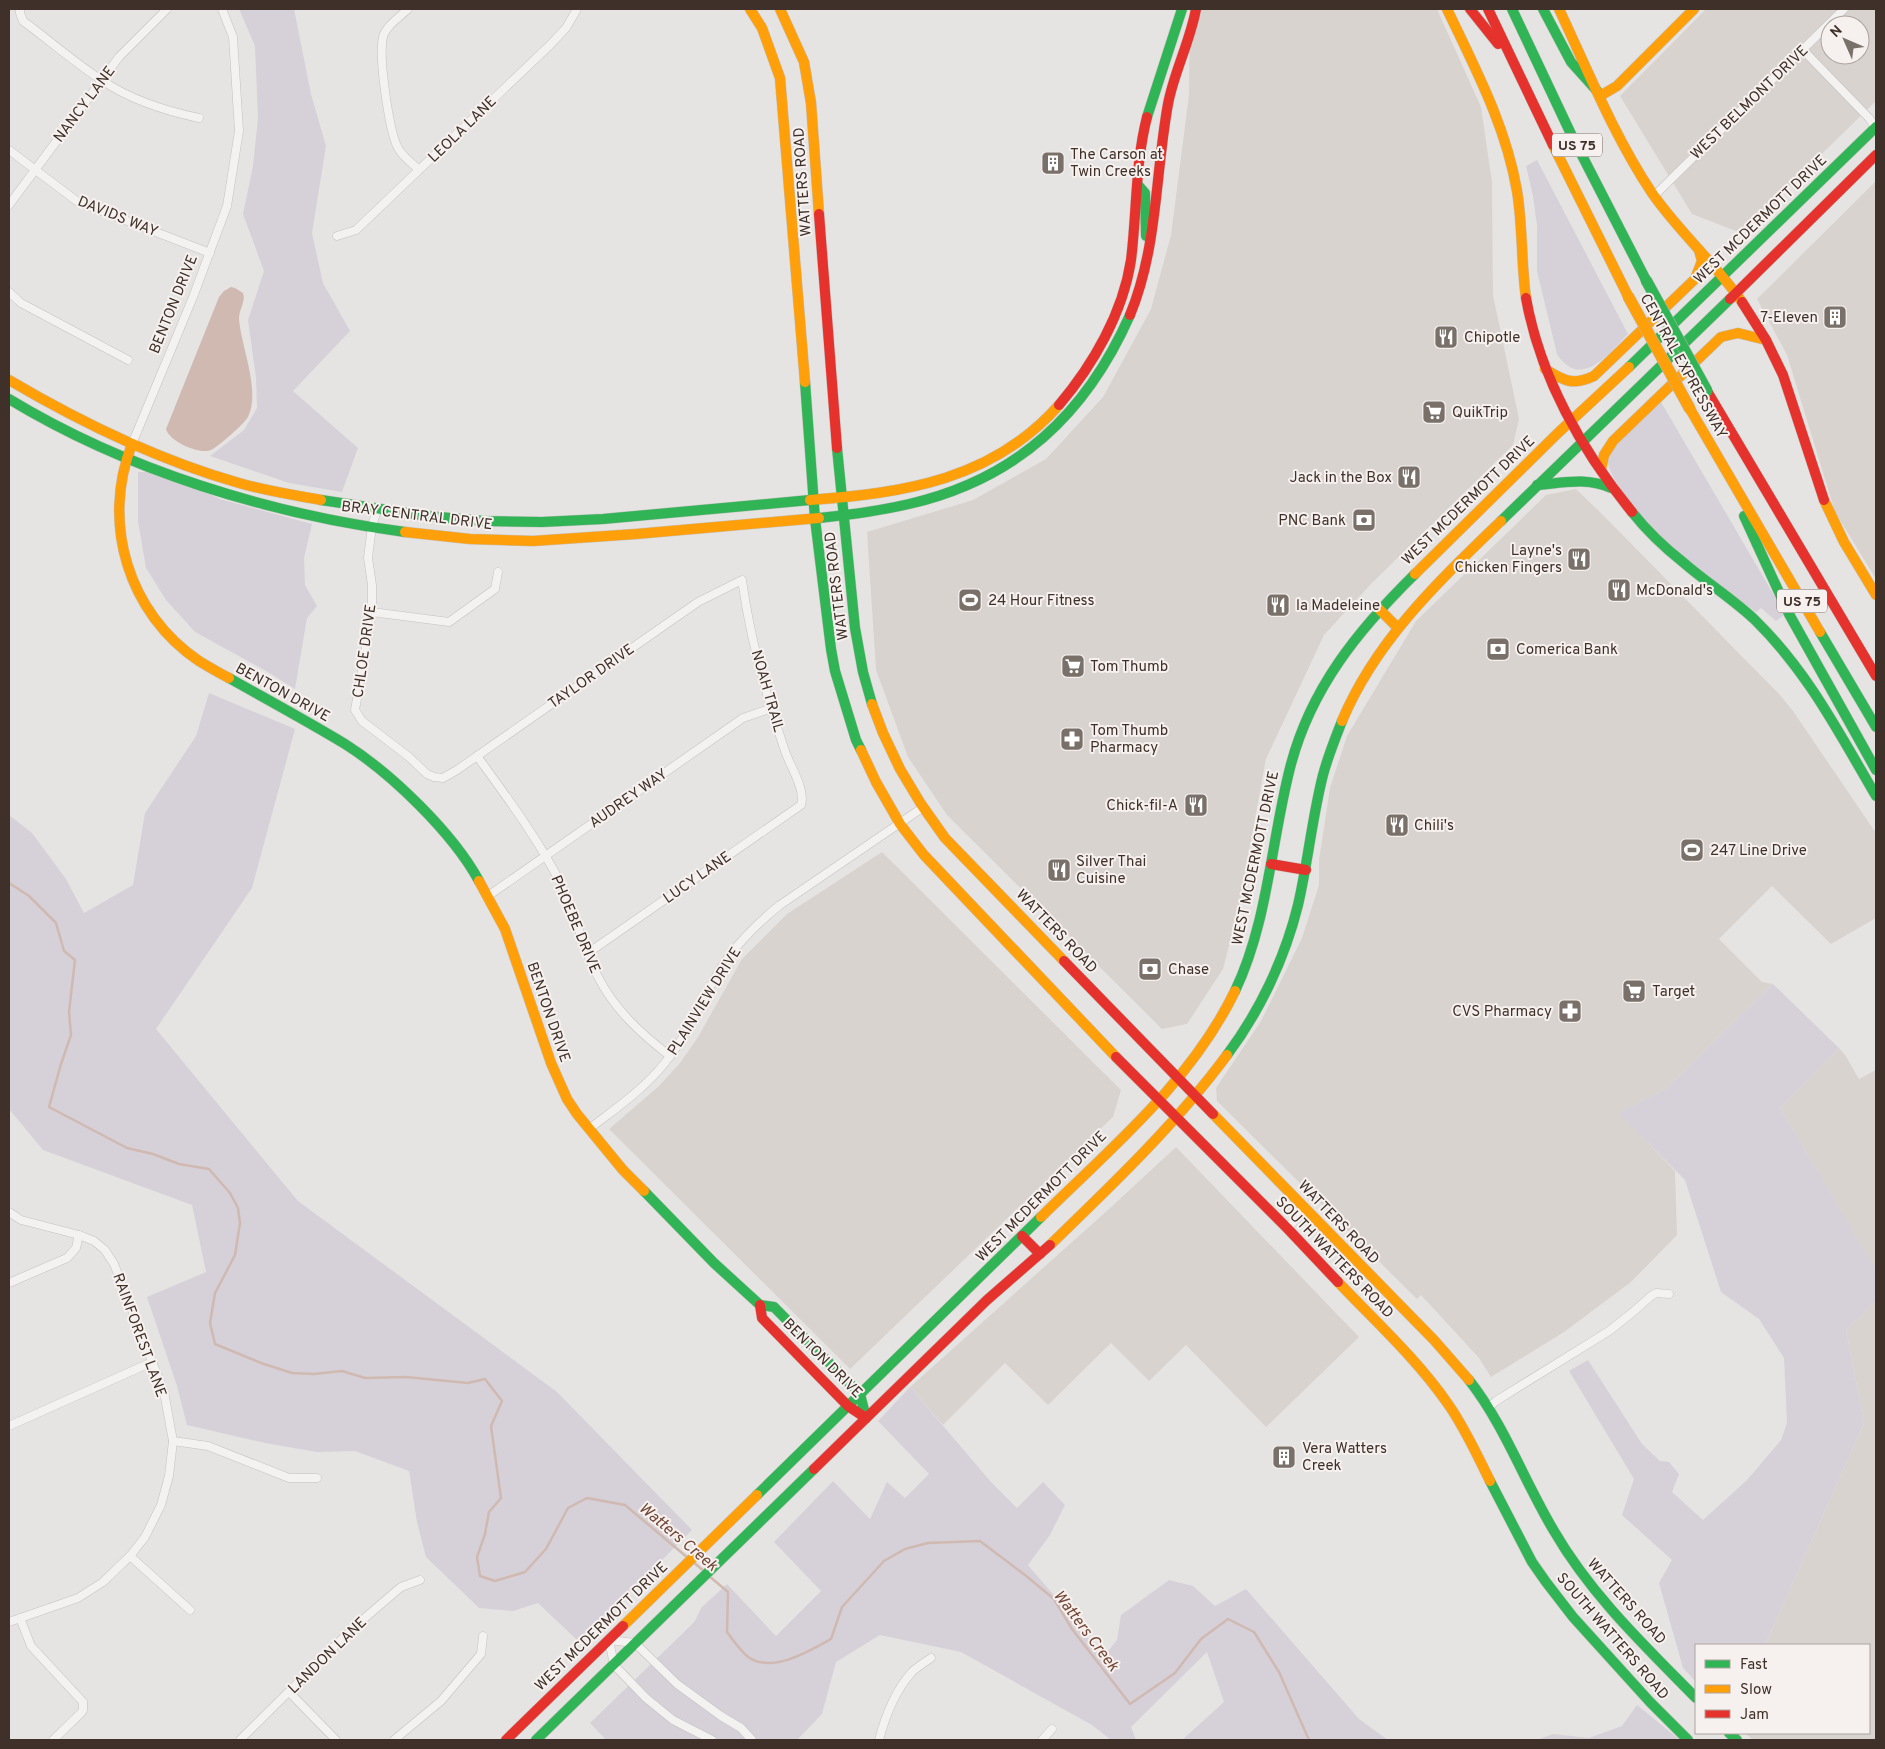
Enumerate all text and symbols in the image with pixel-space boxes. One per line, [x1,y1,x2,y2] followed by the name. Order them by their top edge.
[1820,15,1870,65] north arrow
[1827,22,1846,41] text: N
[1687,42,1813,164] street label: WEST BELMONT DRIVE
[50,63,120,147] street label: NANCY LANE
[425,93,501,167] street label: LEOLA LANE
[790,127,817,237] street label: WATTERS ROAD
[1552,134,1602,156] road number: US 75
[1070,146,1163,182] place label: The Carson at Twin Creeks
[1040,150,1066,176] building icon: The Carson at Twin Creeks
[1690,151,1832,289] street label: WEST MCDERMOTT DRIVE
[74,193,161,242] street label: DAVIDS WAY
[146,252,203,357] street label: BENTON DRIVE
[1635,291,1731,443] street label: CENTRAL EXPRESSWAY
[1822,304,1848,330] building icon: 7-Eleven
[1760,309,1818,328] place label: 7-Eleven
[1433,324,1459,350] restaurant icon: Chipotle
[1464,329,1520,348] place label: Chipotle
[1421,399,1447,425] supermarket icon: QuikTrip
[1452,404,1508,423] place label: QuikTrip
[1398,432,1540,570] street label: WEST MCDERMOTT DRIVE
[1396,464,1422,490] restaurant icon: Jack in the Box
[1290,469,1392,488] place label: Jack in the Box
[340,498,494,535] street label: BRAY CENTRAL DRIVE
[1351,507,1377,533] bank icon: PNC Bank
[1278,512,1346,531] place label: PNC Bank
[821,530,854,641] street label: WATTERS ROAD
[1455,542,1562,578] place label: Layne's Chicken Fingers
[1566,546,1592,572] restaurant icon: Layne's Chicken Fingers
[1606,577,1632,603] restaurant icon: McDonald's
[1636,582,1713,601] place label: McDonald's
[957,587,983,613] sports icon: 24 Hour Fitness
[1777,590,1827,612] road number: US 75
[988,592,1095,611] place label: 24 Hour Fitness
[1265,592,1291,618] restaurant icon: la Madeleine
[1296,597,1380,616] place label: la Madeleine
[349,603,381,699] street label: CHLOE DRIVE
[1485,636,1511,662] bank icon: Comerica Bank
[545,641,639,714] street label: TAYLOR DRIVE
[1516,641,1618,660] place label: Comerica Bank
[746,648,787,735] street label: NOAH TRAIL
[1060,653,1086,679] supermarket icon: Tom Thumb
[1090,658,1168,677] place label: Tom Thumb
[232,660,333,727] street label: BENTON DRIVE
[1090,722,1168,758] place label: Tom Thumb Pharmacy
[1059,726,1085,752] pharmacy icon: Tom Thumb Pharmacy
[586,765,672,833] street label: AUDREY WAY
[1229,769,1284,947] street label: WEST MCDERMOTT DRIVE
[1183,792,1209,818] restaurant icon: Chick-fil-A
[1106,797,1178,816] place label: Chick-fil-A
[1384,812,1410,838] restaurant icon: Chili's
[1414,817,1454,836] place label: Chili's
[1679,837,1705,863] sports icon: 247 Line Drive
[1710,842,1807,861] place label: 247 Line Drive
[660,848,736,909] street label: LUCY LANE
[1076,853,1146,889] place label: Silver Thai Cuisine
[1046,857,1072,883] restaurant icon: Silver Thai Cuisine
[545,873,604,977] street label: PHOEBE DRIVE
[1011,886,1101,978] street label: WATTERS ROAD
[664,944,746,1059] street label: PLAINVIEW DRIVE
[1137,956,1163,982] bank icon: Chase
[521,960,574,1065] street label: BENTON DRIVE
[1168,961,1209,980] place label: Chase
[1621,978,1647,1004] supermarket icon: Target
[1652,983,1695,1002] place label: Target
[1557,998,1583,1024] pharmacy icon: CVS Pharmacy
[1452,1003,1552,1022] place label: CVS Pharmacy
[972,1127,1112,1267] street label: WEST MCDERMOTT DRIVE
[1293,1177,1383,1269] street label: WATTERS ROAD
[1271,1193,1397,1323] street label: SOUTH WATTERS ROAD
[107,1271,170,1400] street label: RAINFOREST LANE
[778,1315,866,1403] street label: BENTON DRIVE
[1302,1440,1387,1476] place label: Vera Watters Creek
[1271,1444,1297,1470] building icon: Vera Watters Creek
[634,1499,722,1577] water label: Watters Creek
[1582,1555,1670,1649] street label: WATTERS ROAD
[531,1558,673,1696] street label: WEST MCDERMOTT DRIVE
[1552,1570,1672,1704] street label: SOUTH WATTERS ROAD
[1048,1587,1123,1677] water label: Watters Creek
[285,1614,371,1698] street label: LANDON LANE
[1695,1644,1870,1734] legend
[1740,1656,1768,1675] text: Fast
[1740,1681,1772,1700] text: Slow
[1740,1706,1769,1725] text: Jam

